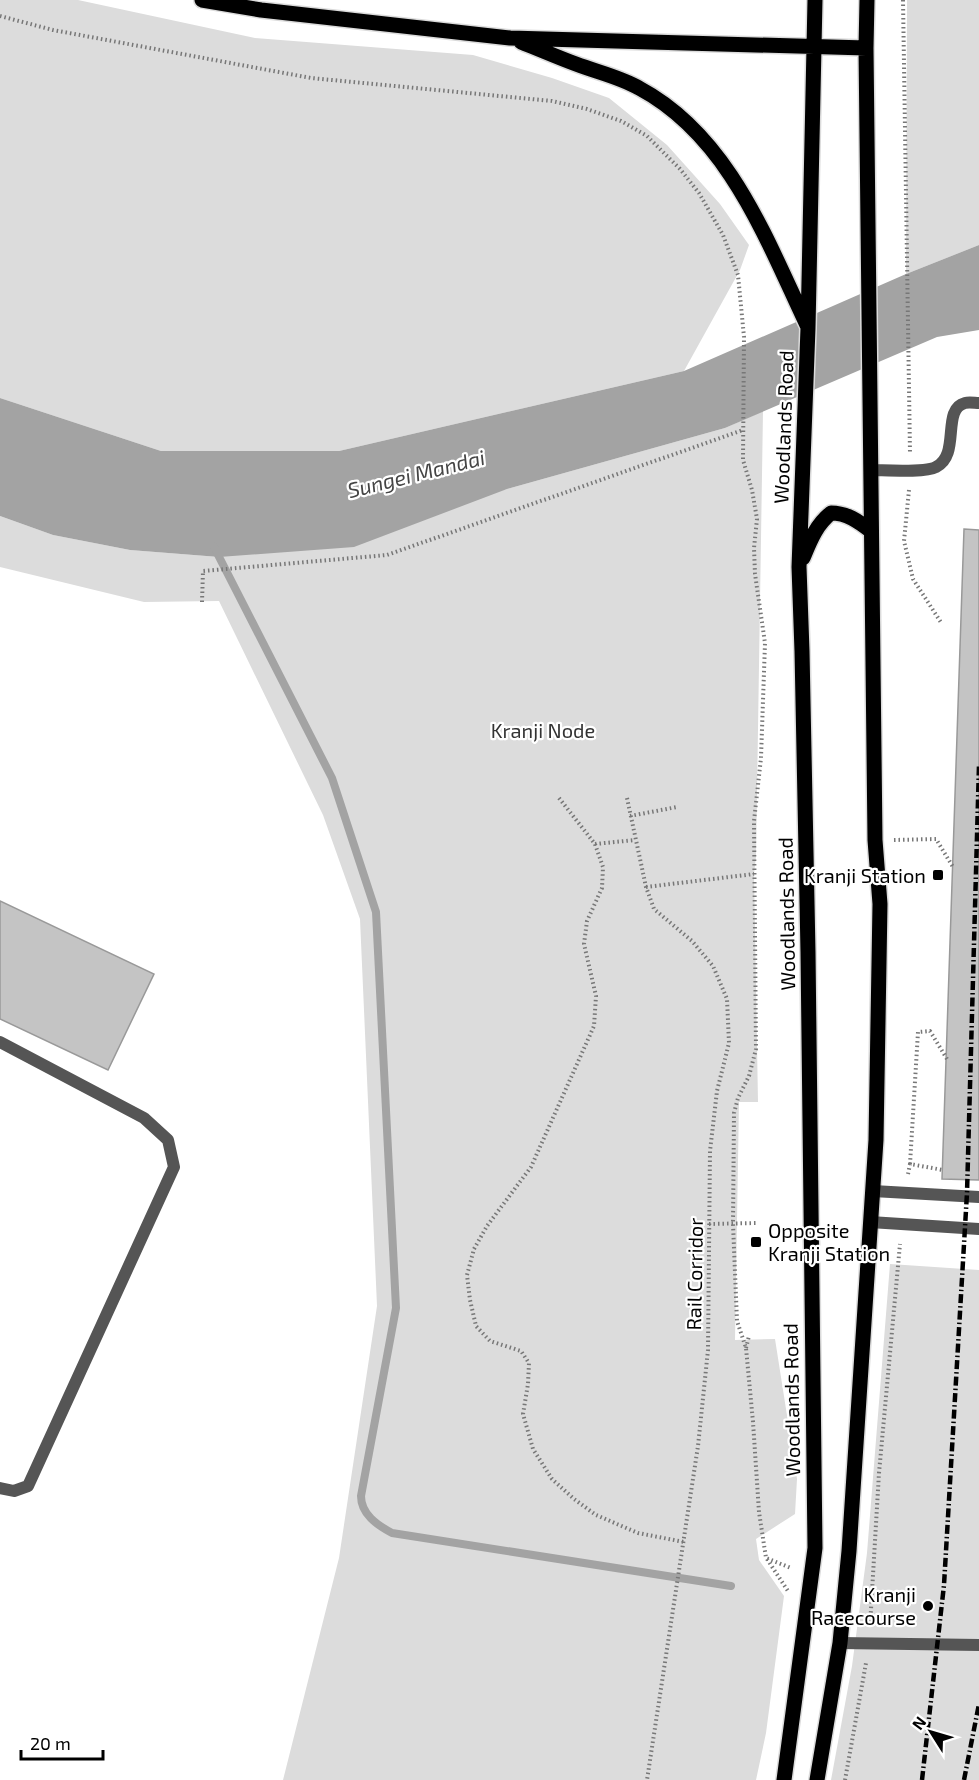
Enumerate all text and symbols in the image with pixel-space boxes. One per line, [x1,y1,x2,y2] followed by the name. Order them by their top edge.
[768,350,798,504] street label: Woodlands Road
[345,444,487,502] water label: Sungei Mandai
[491,718,595,742] park label: Kranji Node
[773,837,799,991] street label: Woodlands Road
[804,863,926,887] place label: Kranji Station
[931,868,945,882] marker: Kranji Station
[681,1217,707,1331] street label: Rail Corridor
[768,1218,890,1265] place label: Opposite Kranji Station
[749,1235,763,1249] marker: Opposite Kranji Station
[778,1323,804,1477] street label: Woodlands Road
[811,1582,916,1629] place label: Kranji Racecourse
[921,1599,935,1613] marker: Kranji Racecourse
[901,1702,961,1762] north arrow
[908,1712,930,1733] text: N
[21,1723,104,1761] scale bar
[30,1732,71,1754] text: 20 m

